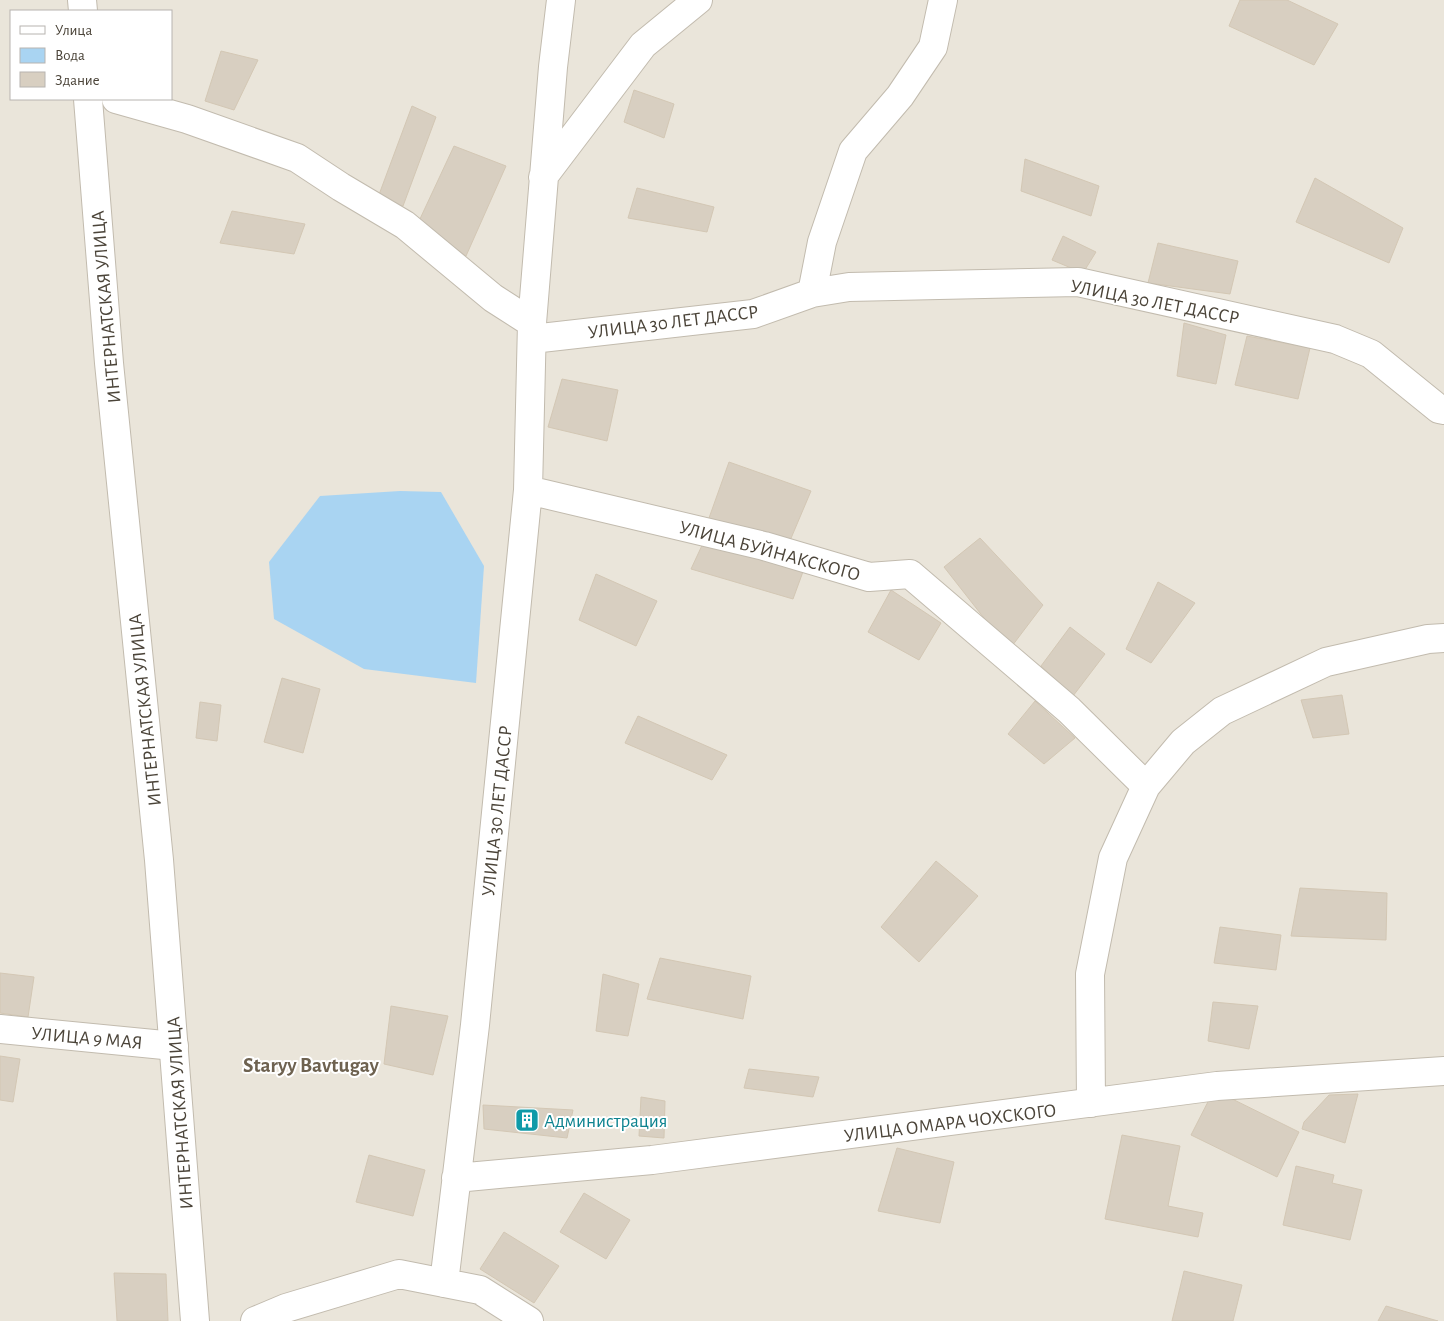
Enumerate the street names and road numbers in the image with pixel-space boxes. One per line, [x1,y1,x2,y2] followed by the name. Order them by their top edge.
[89,210,124,404] street label: ИНТЕРНАТСКАЯ УЛИЦА
[1069,277,1241,328] street label: УЛИЦА 30 ЛЕТ ДАССР
[587,303,759,342] street label: УЛИЦА 30 ЛЕТ ДАССР
[677,517,863,585] street label: УЛИЦА БУЙНАКСКОГО
[126,613,165,807] street label: ИНТЕРНАТСКАЯ УЛИЦА
[479,725,516,897] street label: УЛИЦА 30 ЛЕТ ДАССР
[164,1016,197,1210] street label: ИНТЕРНАТСКАЯ УЛИЦА
[30,1024,143,1053] street label: УЛИЦА 9 МАЯ
[843,1101,1057,1146] street label: УЛИЦА ОМАРА ЧОХСКОГО

